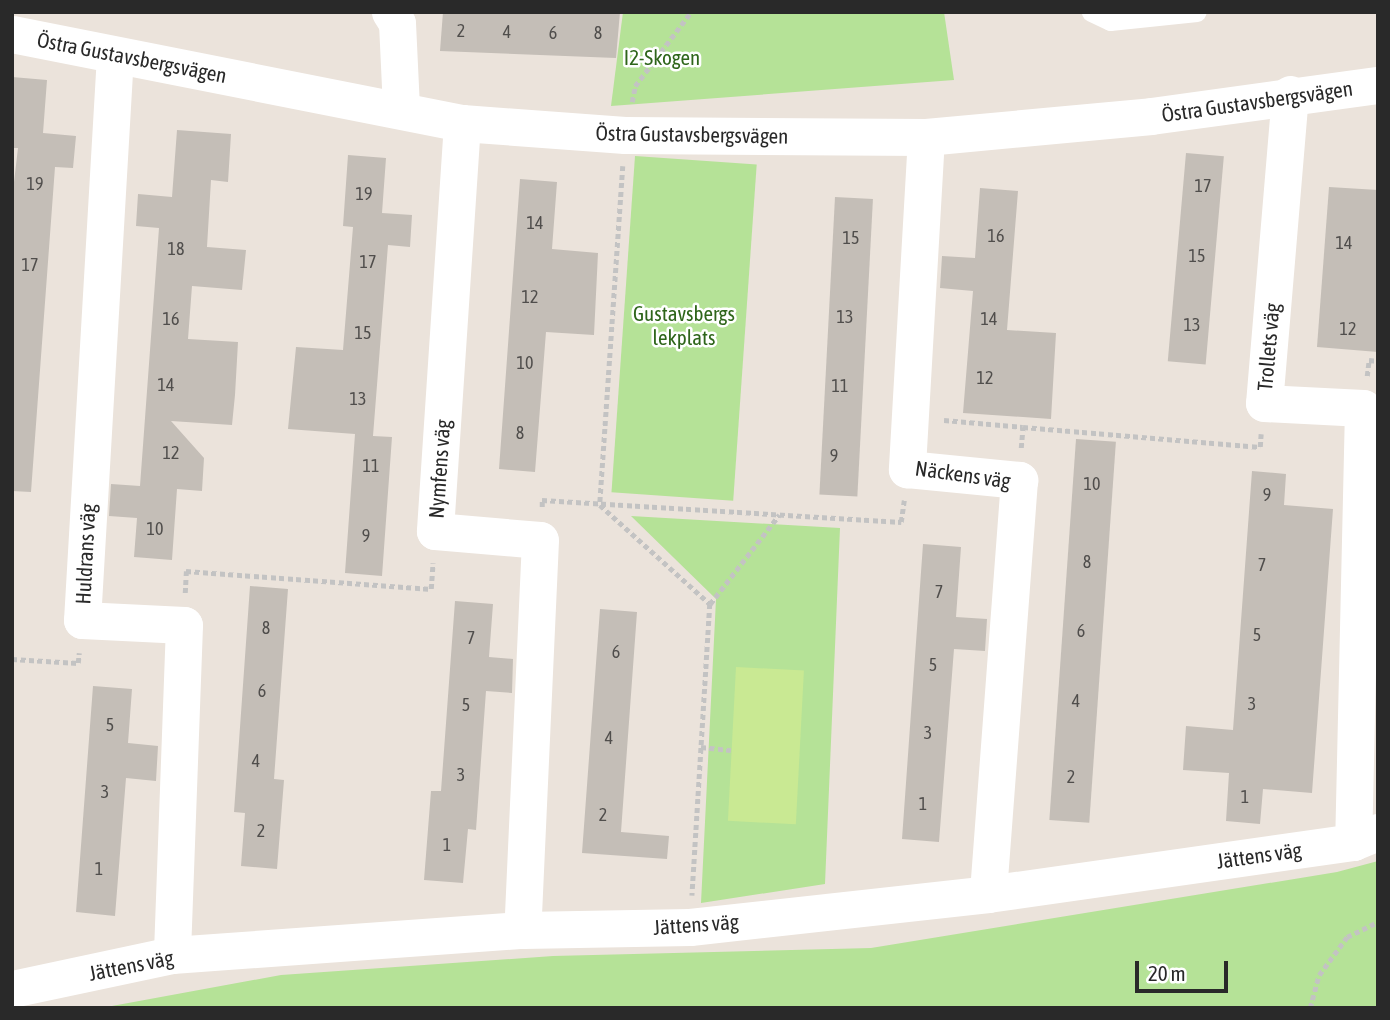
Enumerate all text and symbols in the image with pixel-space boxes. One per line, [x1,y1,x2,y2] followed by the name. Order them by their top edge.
[457,20,465,42] house number: 2
[503,21,511,43] house number: 4
[549,22,557,44] house number: 6
[594,22,602,44] house number: 8
[35,26,229,88] street label: Östra Gustavsbergsvägen
[624,44,700,70] park label: I2-Skogen
[1160,75,1354,127] street label: Östra Gustavsbergsvägen
[595,120,789,148] street label: Östra Gustavsbergsvägen
[27,173,43,195] house number: 19
[1195,175,1211,197] house number: 17
[356,183,372,205] house number: 19
[527,212,543,234] house number: 14
[988,225,1004,247] house number: 16
[843,227,859,249] house number: 15
[1336,232,1352,254] house number: 14
[168,238,184,260] house number: 18
[1189,245,1205,267] house number: 15
[360,251,376,273] house number: 17
[22,254,38,276] house number: 17
[522,286,538,308] house number: 12
[633,300,735,350] park label: Gustavsbergs lekplats
[1252,302,1284,392] street label: Trollets väg
[837,306,853,328] house number: 13
[163,308,179,330] house number: 16
[981,308,997,330] house number: 14
[1184,314,1200,336] house number: 13
[1340,318,1356,340] house number: 12
[355,322,371,344] house number: 15
[517,352,533,374] house number: 10
[977,367,993,389] house number: 12
[158,374,174,396] house number: 14
[832,375,848,397] house number: 11
[350,388,366,410] house number: 13
[423,419,455,519] street label: Nymfens väg
[516,422,524,444] house number: 8
[163,442,179,464] house number: 12
[830,445,838,467] house number: 9
[363,455,379,477] house number: 11
[914,455,1012,493] street label: Näckens väg
[1084,473,1100,495] house number: 10
[1263,484,1271,506] house number: 9
[70,503,100,605] street label: Huldrans väg
[147,518,163,540] house number: 10
[362,525,370,547] house number: 9
[1083,551,1091,573] house number: 8
[1258,554,1266,576] house number: 7
[935,581,943,603] house number: 7
[262,617,270,639] house number: 8
[1077,620,1085,642] house number: 6
[1253,624,1261,646] house number: 5
[467,627,475,649] house number: 7
[612,641,620,663] house number: 6
[929,654,937,676] house number: 5
[258,680,266,702] house number: 6
[1072,690,1080,712] house number: 4
[1248,693,1256,715] house number: 3
[462,694,470,716] house number: 5
[106,714,114,736] house number: 5
[924,722,932,744] house number: 3
[605,727,613,749] house number: 4
[252,750,260,772] house number: 4
[457,764,465,786] house number: 3
[1067,766,1075,788] house number: 2
[101,781,109,803] house number: 3
[1241,786,1249,808] house number: 1
[919,793,927,815] house number: 1
[599,804,607,826] house number: 2
[257,820,265,842] house number: 2
[443,834,451,856] house number: 1
[1215,837,1303,873] street label: Jättens väg
[95,858,103,880] house number: 1
[652,908,740,940] street label: Jättens väg
[87,944,175,986] street label: Jättens väg
[1138,946,1231,990] scale bar
[1148,961,1186,985] text: 20 m

